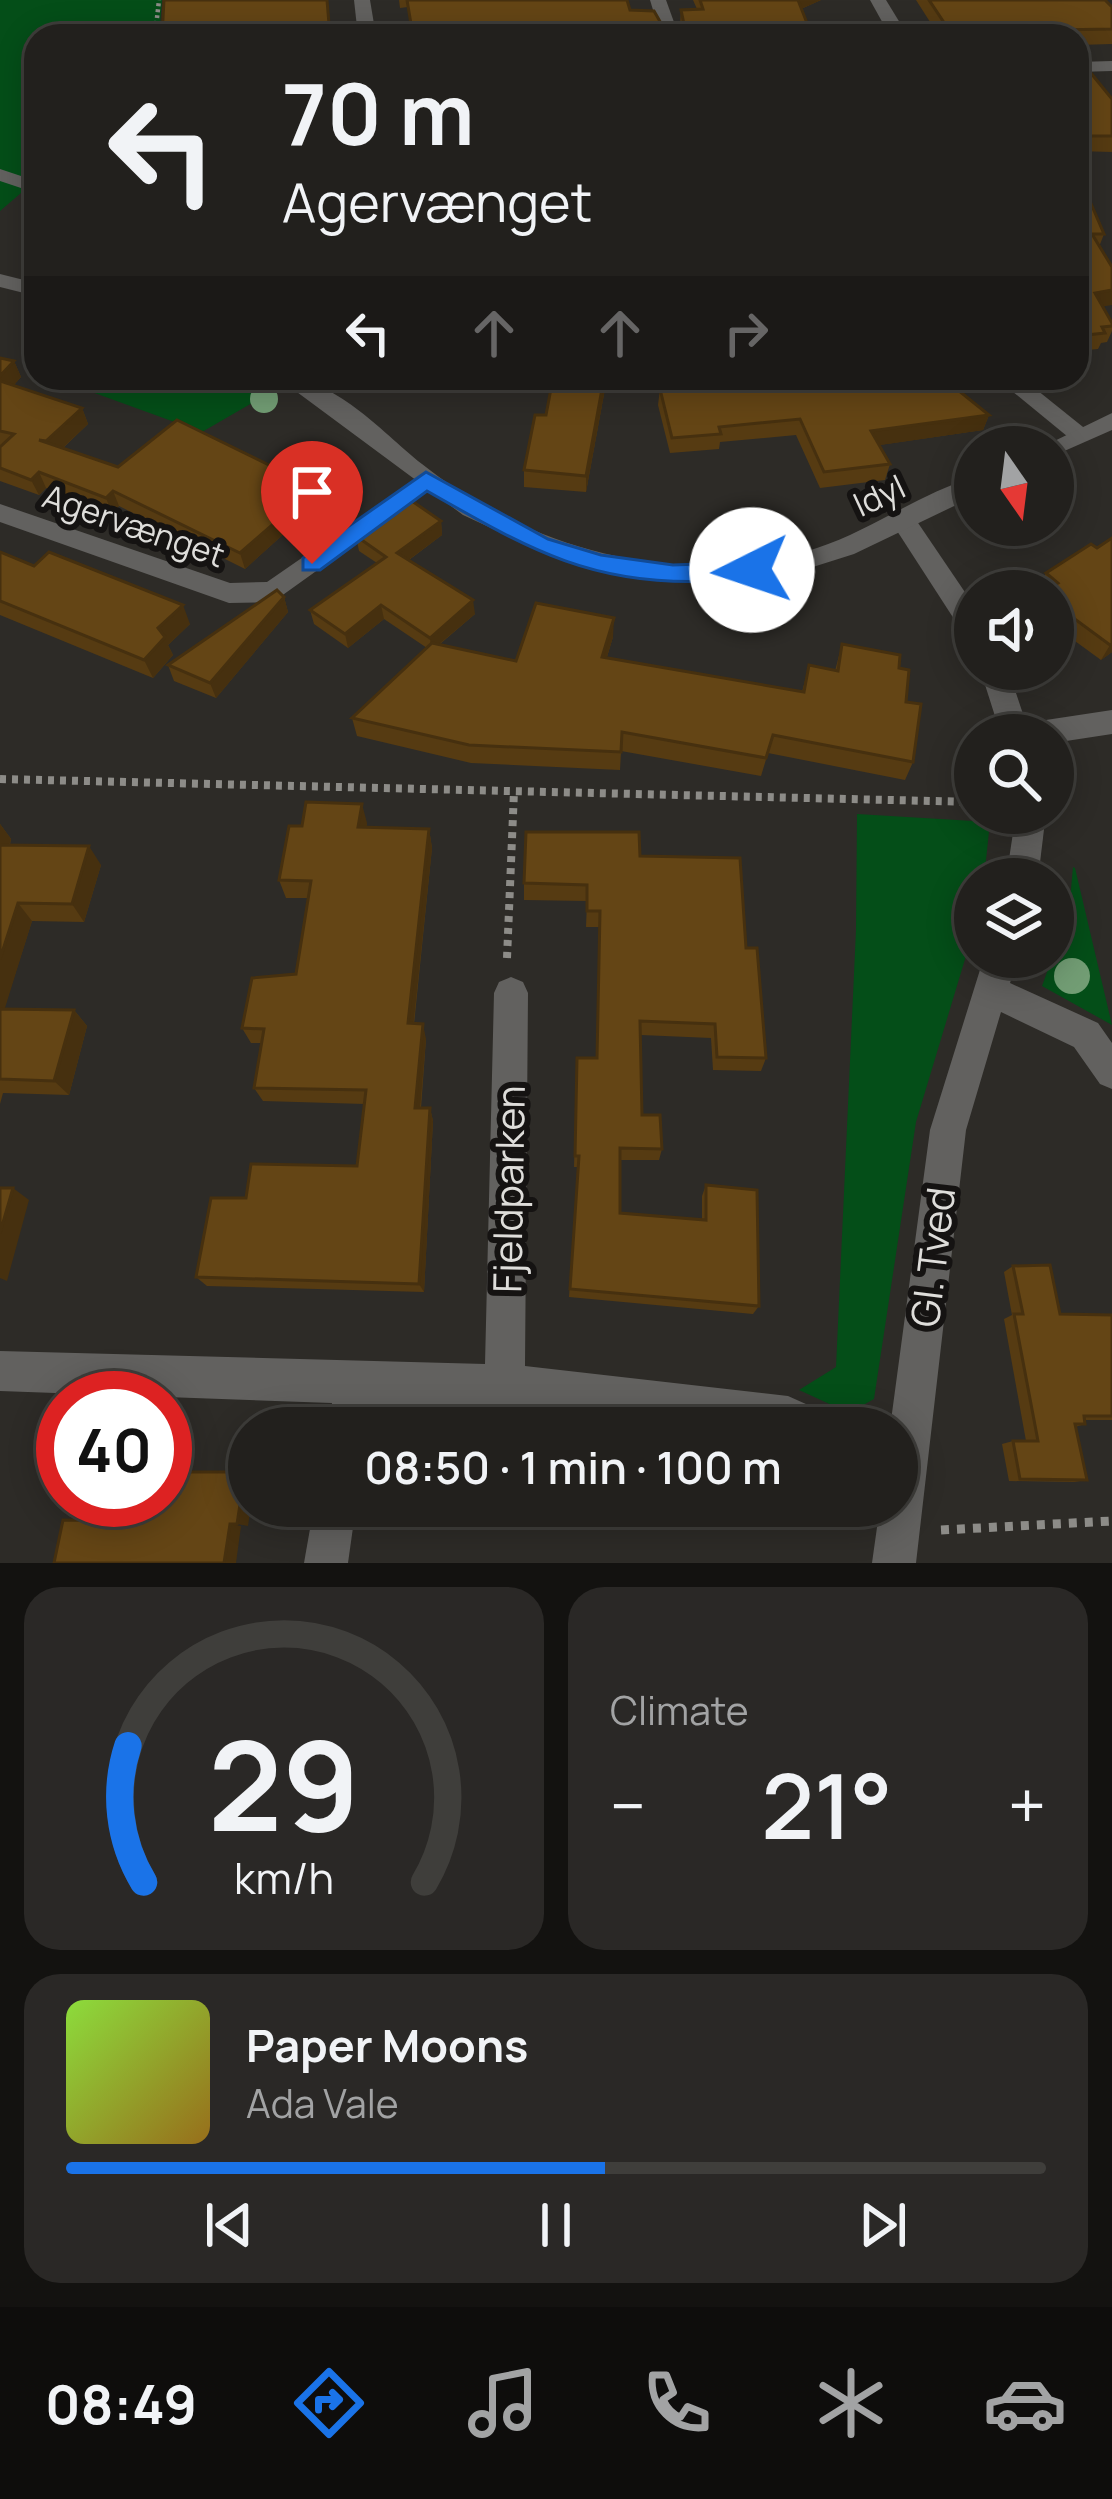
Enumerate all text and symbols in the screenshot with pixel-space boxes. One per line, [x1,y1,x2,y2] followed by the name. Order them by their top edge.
[282,55,474,170] text: 70 m
[84,72,240,228] icon: left
[282,164,592,238] text: Agervænget
[335,300,401,366] icon: left
[461,300,527,366] icon: ahead
[587,300,653,366] icon: ahead
[713,300,779,366] icon: right
[954,426,1074,546] north arrow
[954,426,1074,978] map controls
[261,441,363,564] pin
[279,459,345,525] icon: arrive
[846,464,912,526] street label: Idyl
[37,473,231,577] street label: Agervænget
[689,507,815,633] position arrow
[954,570,1074,690] button: sound
[954,714,1074,834] button: search
[954,858,1074,978] button: layers
[479,1085,537,1293] street label: Fjeldparken
[897,1184,967,1330] street label: Gl. Tved
[36,1371,192,1527] speed limit sign: 40
[364,1436,782,1498] text: 08:50 · 1 min · 100 m
[610,1683,749,1737] text: Climate
[208,1698,360,1868] text: 29
[761,1743,892,1866] text: 21°
[610,1760,646,1850] text: −
[1008,1760,1046,1850] text: +
[234,1847,334,1906] text: km/h
[246,2014,528,2076] text: Paper Moons
[246,2076,399,2130] text: Ada Vale
[196,2192,262,2258] icon: previous
[523,2192,589,2258] icon: pause
[850,2192,916,2258] icon: next
[287,2361,371,2445] icon: directions
[461,2361,545,2445] icon: music
[635,2361,719,2445] icon: phone
[809,2361,893,2445] icon: climate
[983,2361,1067,2445] icon: car
[45,2366,197,2440] text: 08:49

